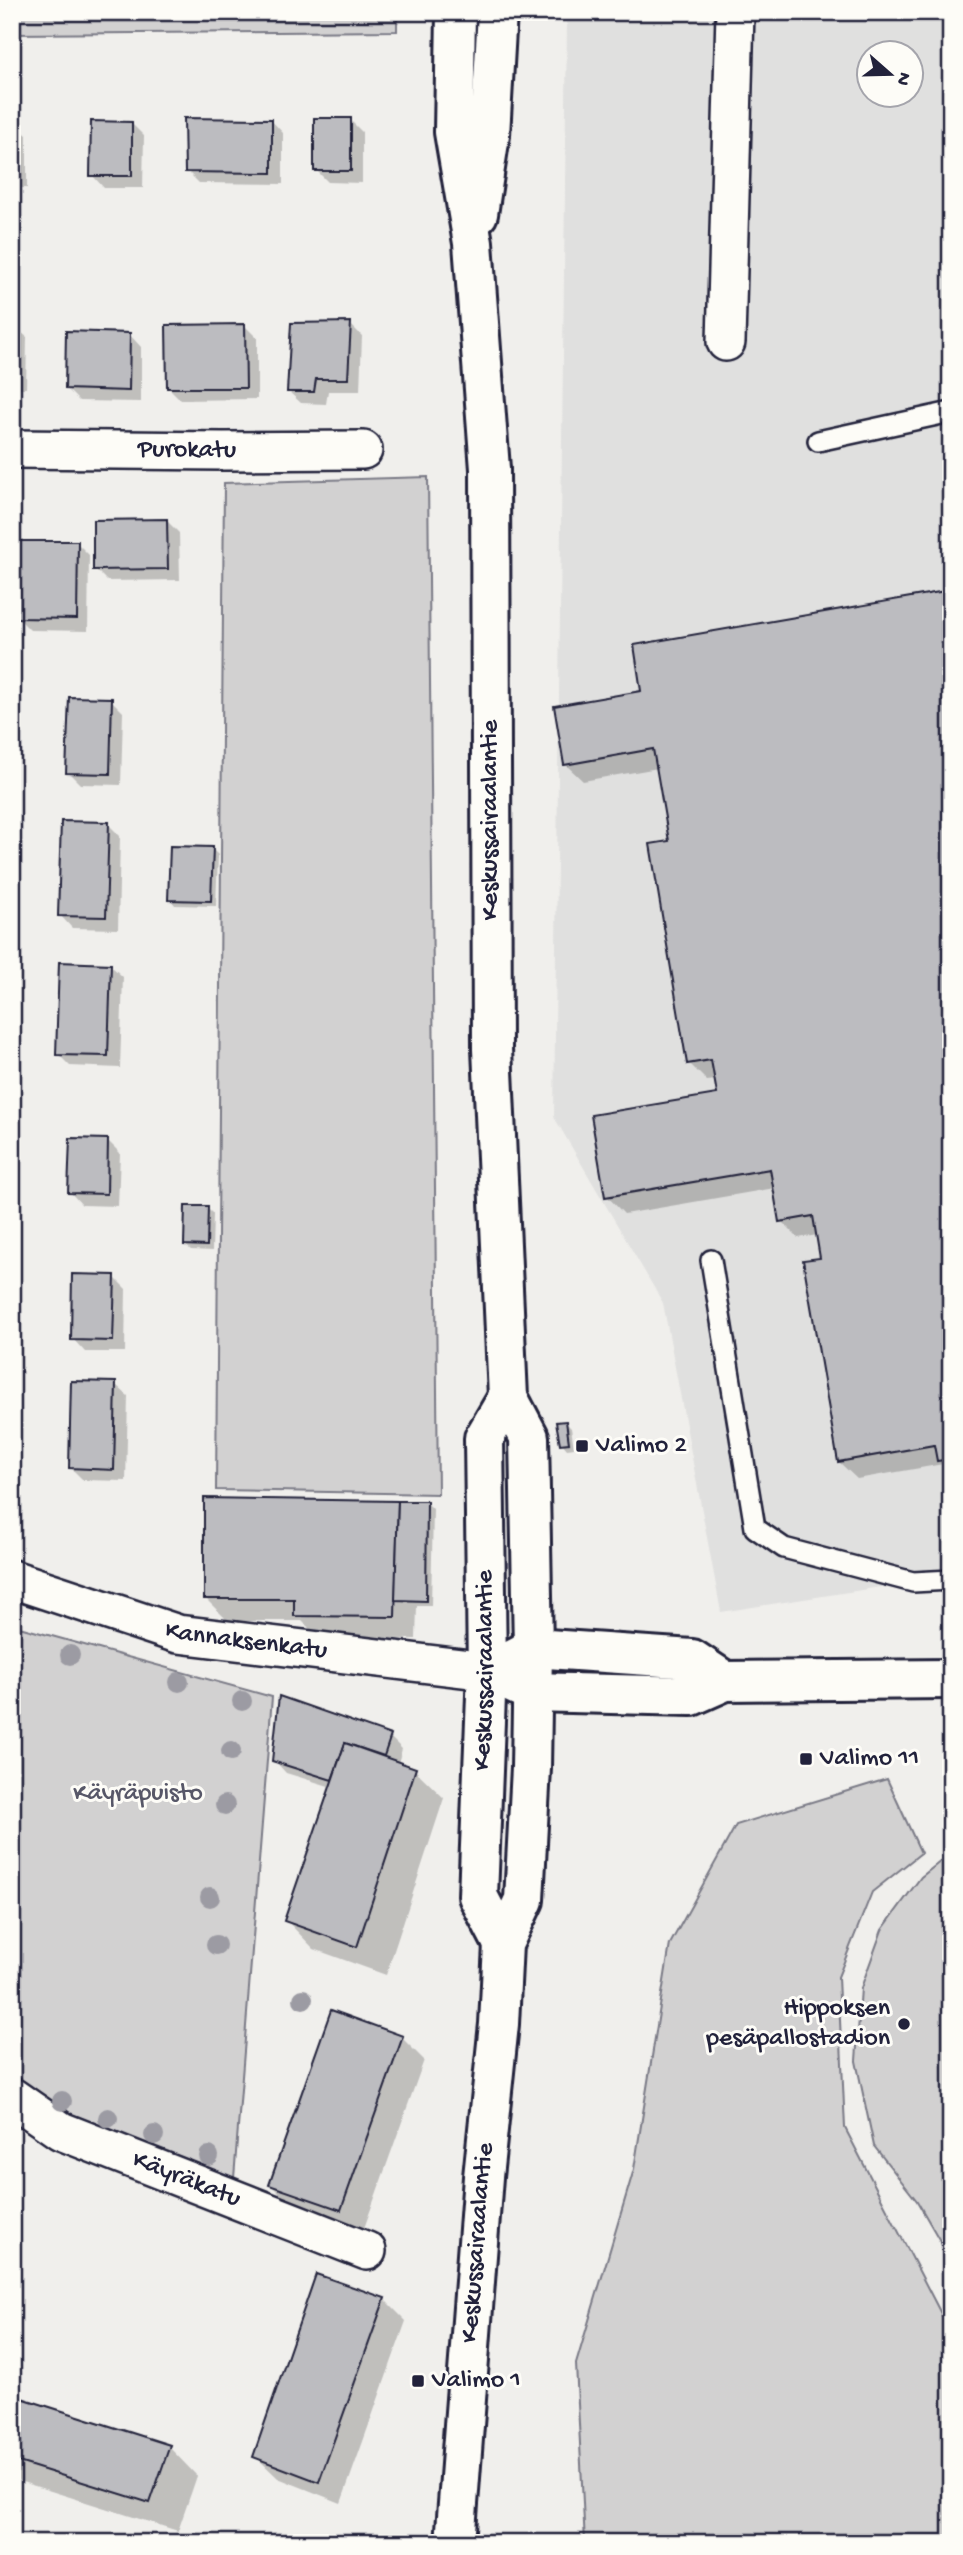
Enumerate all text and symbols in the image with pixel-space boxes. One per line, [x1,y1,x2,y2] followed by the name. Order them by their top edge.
[855,38,925,108] north arrow
[890,69,916,88] text: N
[137,435,236,467] street label: Purokatu
[476,719,507,920] street label: Keskussairaalantie
[595,1431,687,1462] place label: Valimo 2
[574,1438,590,1454] marker: Valimo 2
[468,1569,503,1771] street label: Keskussairaalantie
[160,1615,329,1667] street label: Kannaksenkatu
[819,1744,919,1775] place label: Valimo 11
[798,1751,814,1767] marker: Valimo 11
[73,1779,203,1810] park label: Käyräpuisto
[705,1994,891,2055] place label: Hippoksen pesäpallostadion
[896,2016,912,2032] marker: Hippoksen pesäpallostadion
[455,2141,502,2344] street label: Keskussairaalantie
[127,2145,245,2215] street label: Käyräkatu
[431,2366,521,2397] place label: Valimo 1
[410,2373,426,2389] marker: Valimo 1

